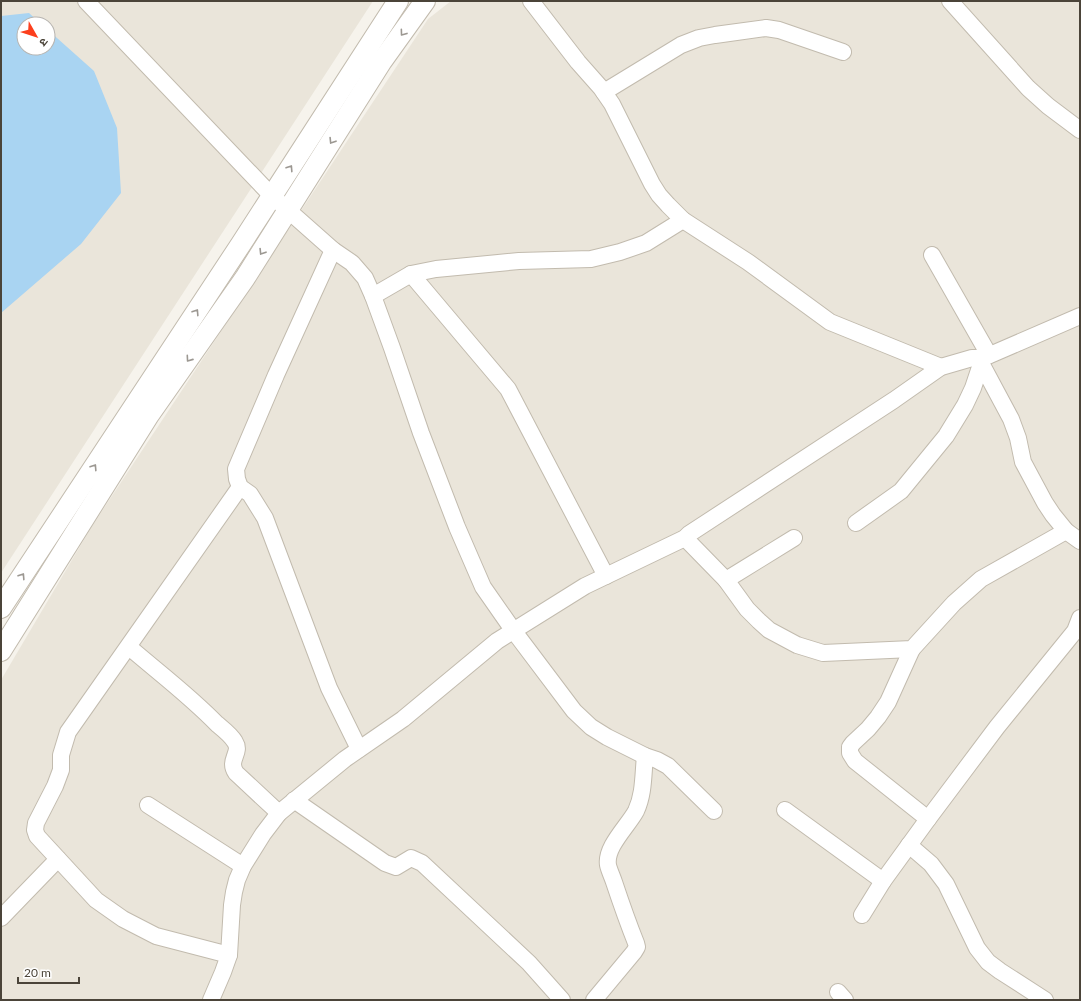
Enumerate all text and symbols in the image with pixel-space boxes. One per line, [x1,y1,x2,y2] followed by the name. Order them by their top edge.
[16,16,56,56] north arrow
[401,28,408,35] one-way arrow
[37,36,51,50] text: उ
[329,137,336,144] one-way arrow
[285,165,293,172] one-way arrow
[260,247,267,254] one-way arrow
[191,309,199,316] one-way arrow
[187,354,194,361] one-way arrow
[89,464,97,471] one-way arrow
[17,573,25,580] one-way arrow
[18,959,79,985] scale bar
[24,965,51,980] text: 20 m

